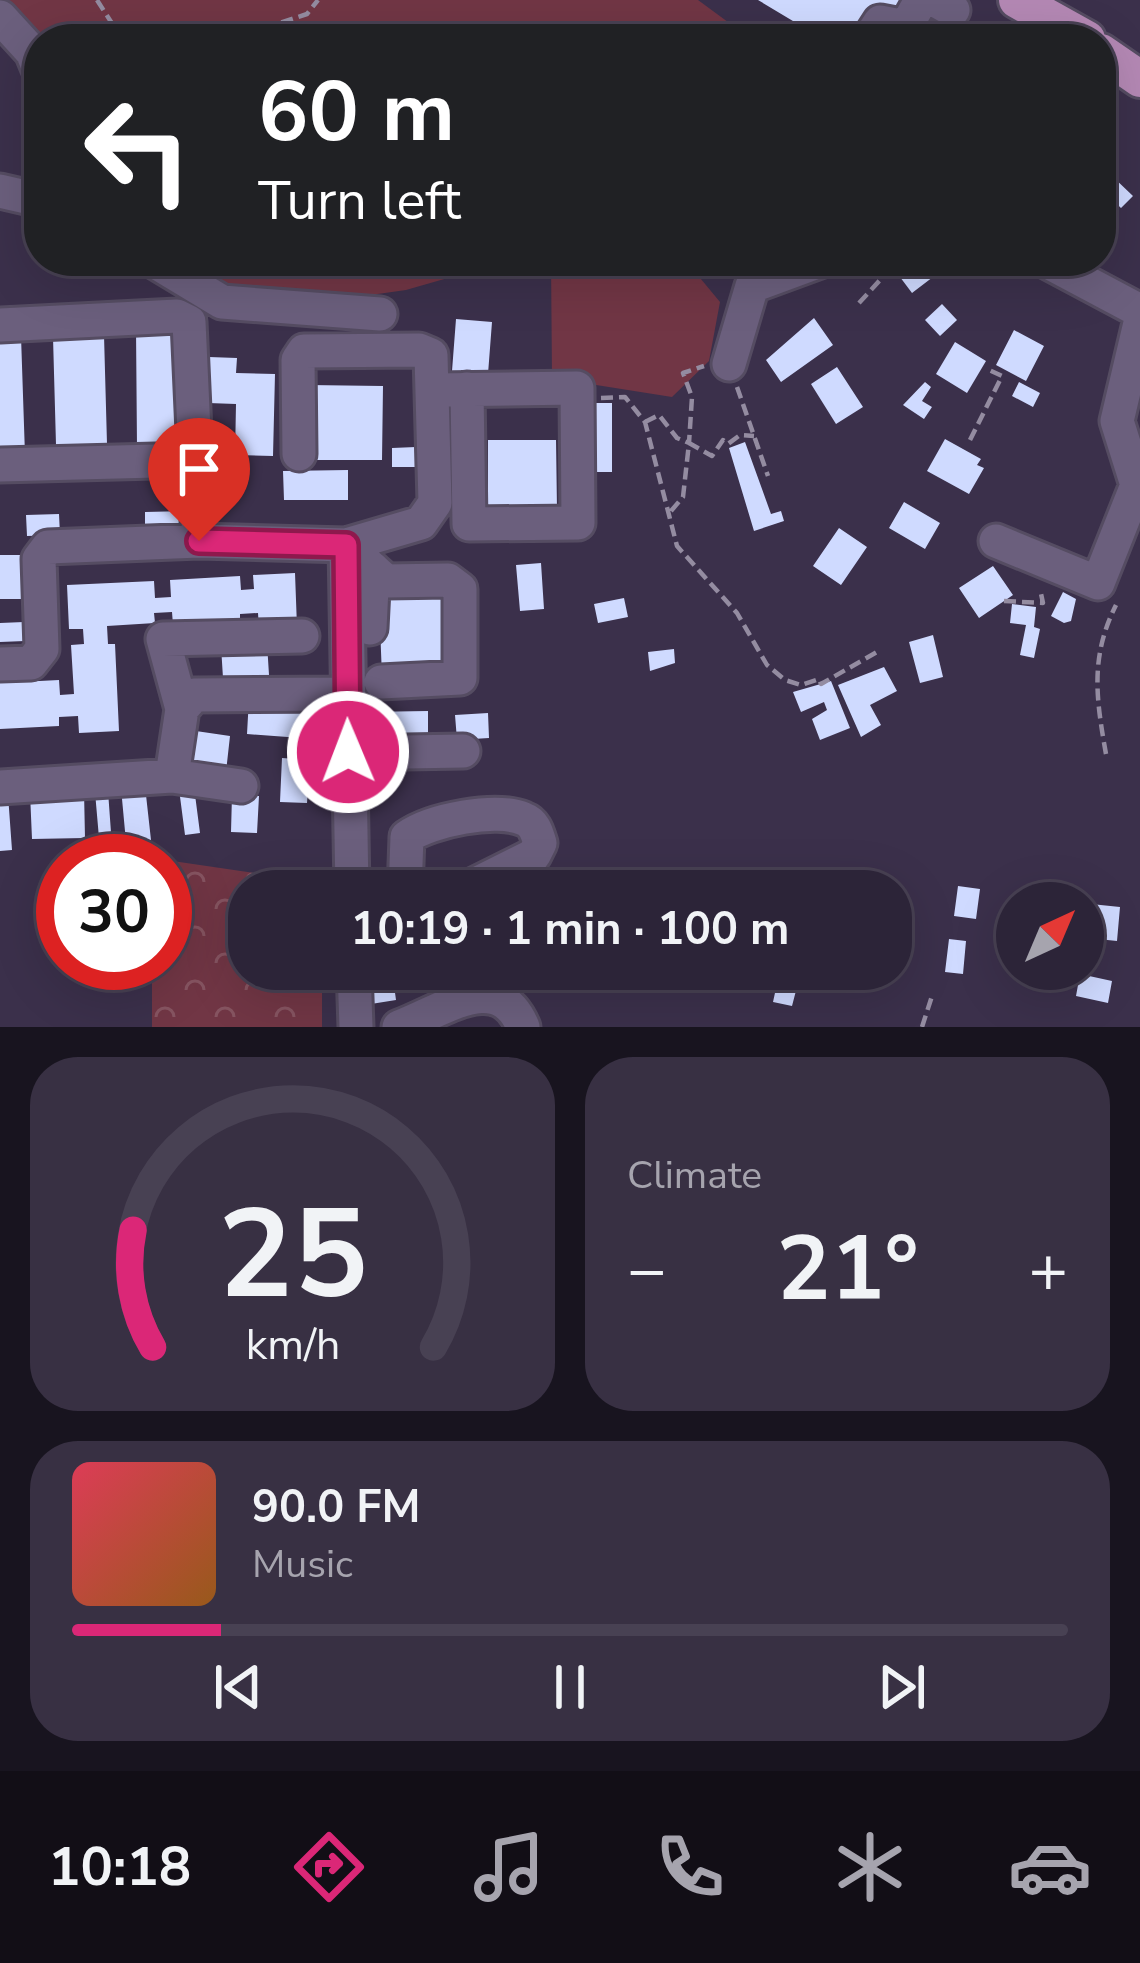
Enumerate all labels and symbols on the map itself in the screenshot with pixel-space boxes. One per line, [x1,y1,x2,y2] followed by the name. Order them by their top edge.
[148,418,250,541] pin
[285,689,411,815] position arrow
[36,834,192,990] speed limit sign: 30
[996,882,1104,990] north arrow

